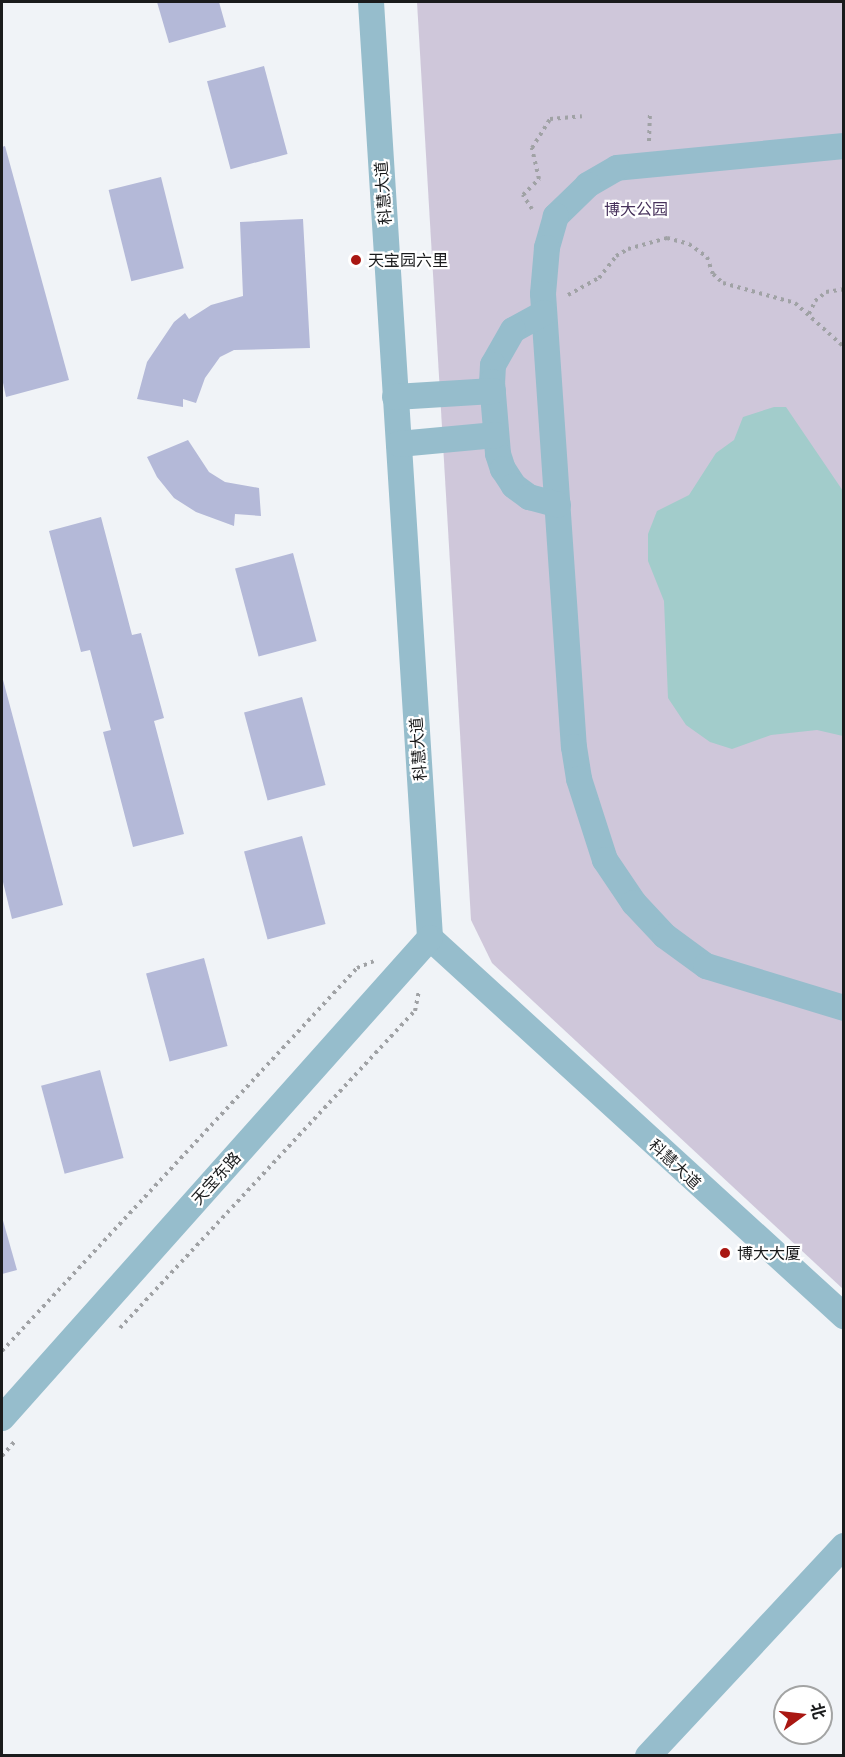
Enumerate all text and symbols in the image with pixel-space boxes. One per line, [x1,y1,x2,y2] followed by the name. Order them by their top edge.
[371,160,395,226] street label: 科慧大道
[604,199,668,219] park label: 博大公园
[368,250,448,270] place label: 天宝园六里
[349,253,363,267] marker: 天宝园六里
[406,716,430,782] street label: 科慧大道
[645,1135,705,1193] street label: 科慧大道
[187,1148,245,1208] street label: 天宝东路
[737,1243,801,1263] place label: 博大大厦
[718,1246,732,1260] marker: 博大大厦
[773,1685,833,1745] north arrow
[807,1701,830,1721] text: 北

